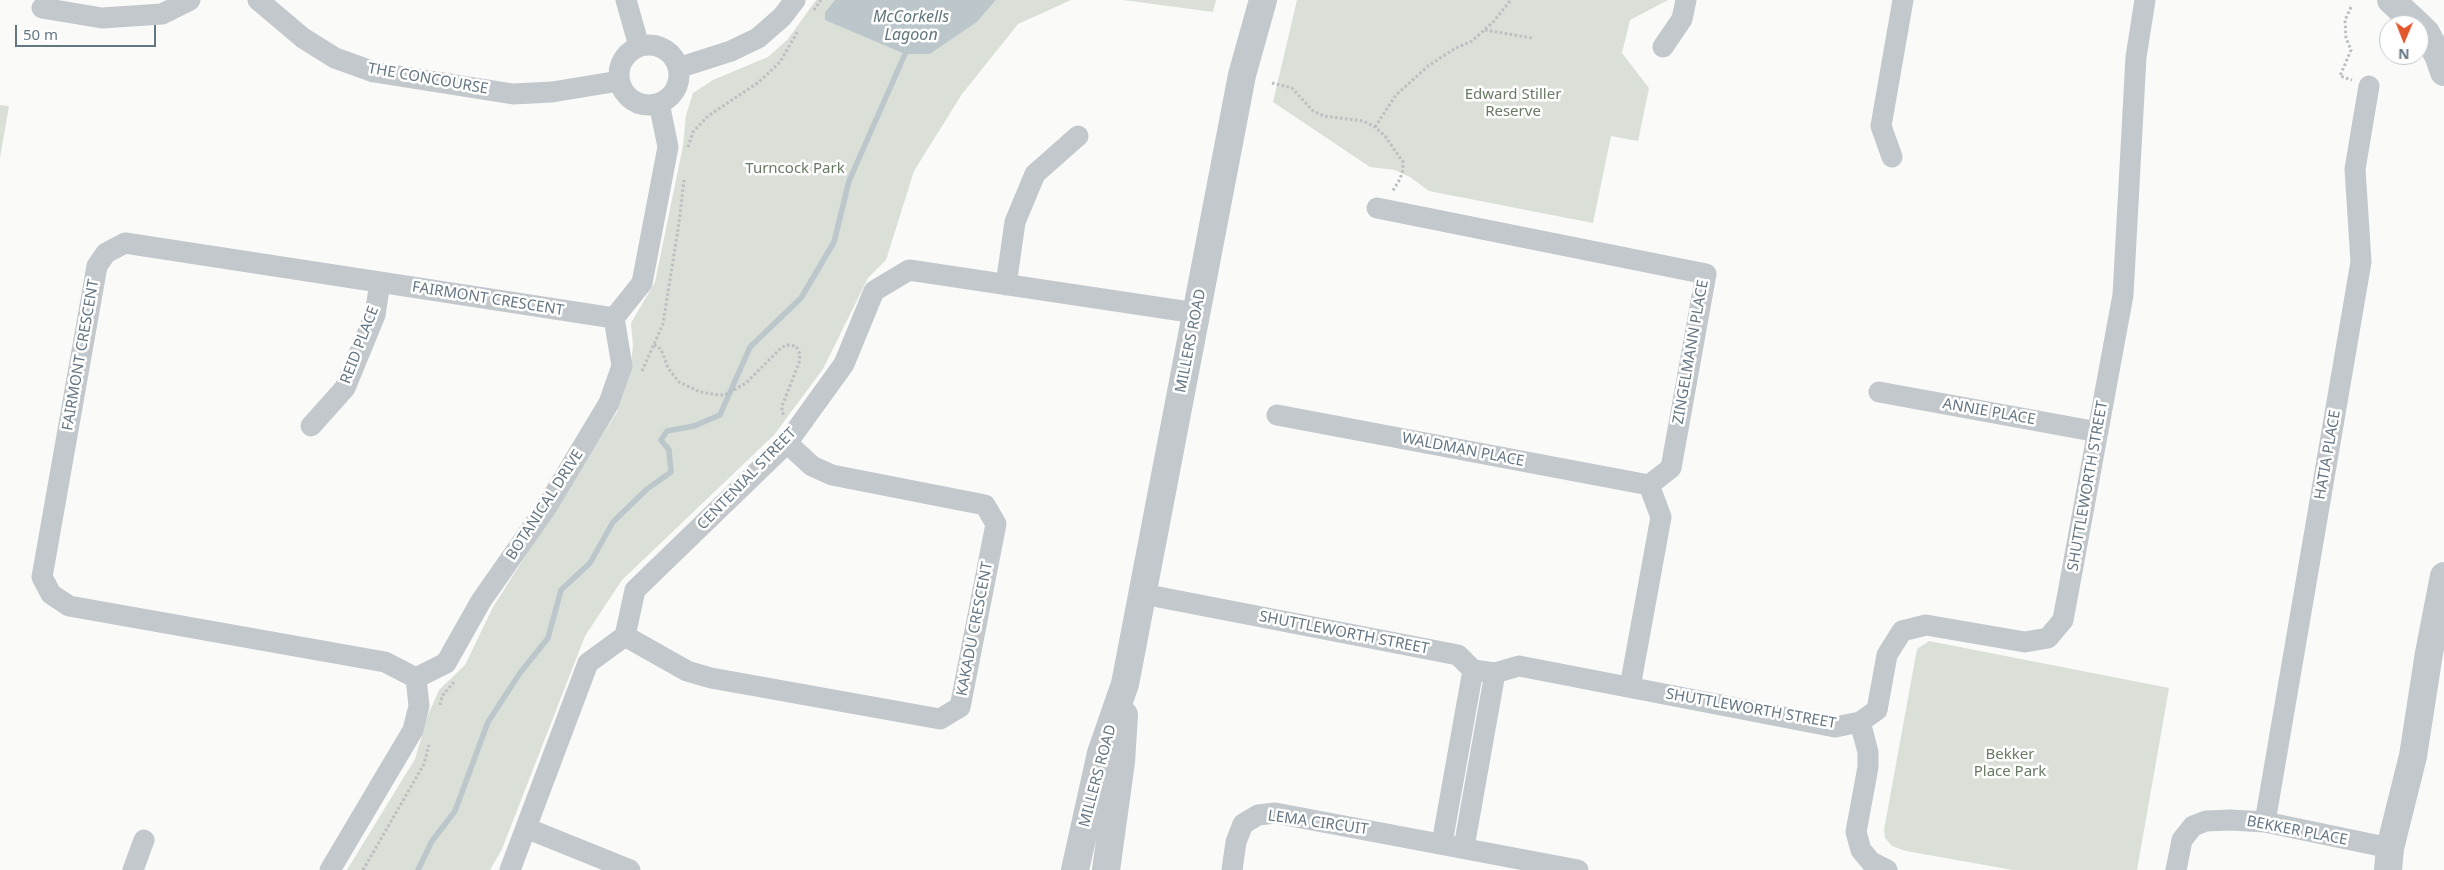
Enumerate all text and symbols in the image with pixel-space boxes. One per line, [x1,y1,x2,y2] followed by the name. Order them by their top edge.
[873,7,949,45] water label: McCorkells Lagoon
[18,15,159,47] scale bar
[2379,15,2429,65] north arrow
[23,24,58,44] text: 50 m
[2398,45,2410,64] text: N
[366,60,490,98] street label: THE CONCOURSE
[1465,86,1561,121] park label: Edward Stiller Reserve
[745,160,845,178] park label: Turncock Park
[59,278,103,432] street label: FAIRMONT CRESCENT
[411,278,565,320] street label: FAIRMONT CRESCENT
[1669,278,1713,426] street label: ZINGELMANN PLACE
[1172,288,1210,394] street label: MILLERS ROAD
[337,304,383,386] street label: REID PLACE
[1941,395,2037,429] street label: ANNIE PLACE
[2064,399,2112,573] street label: SHUTTLEWORTH STREET
[2311,409,2345,501] street label: HATIA PLACE
[694,424,800,534] street label: CENTENIAL STREET
[1400,429,1526,471] street label: WALDMAN PLACE
[503,446,587,564] street label: BOTANICAL DRIVE
[953,560,997,698] street label: KAKADU CRESCENT
[1258,608,1430,658] street label: SHUTTLEWORTH STREET
[1664,685,1838,733] street label: SHUTTLEWORTH STREET
[1076,723,1120,829] street label: MILLERS ROAD
[1974,746,2046,781] park label: Bekker Place Park
[1267,807,1369,839] street label: LEMA CIRCUIT
[2245,812,2349,850] street label: BEKKER PLACE

